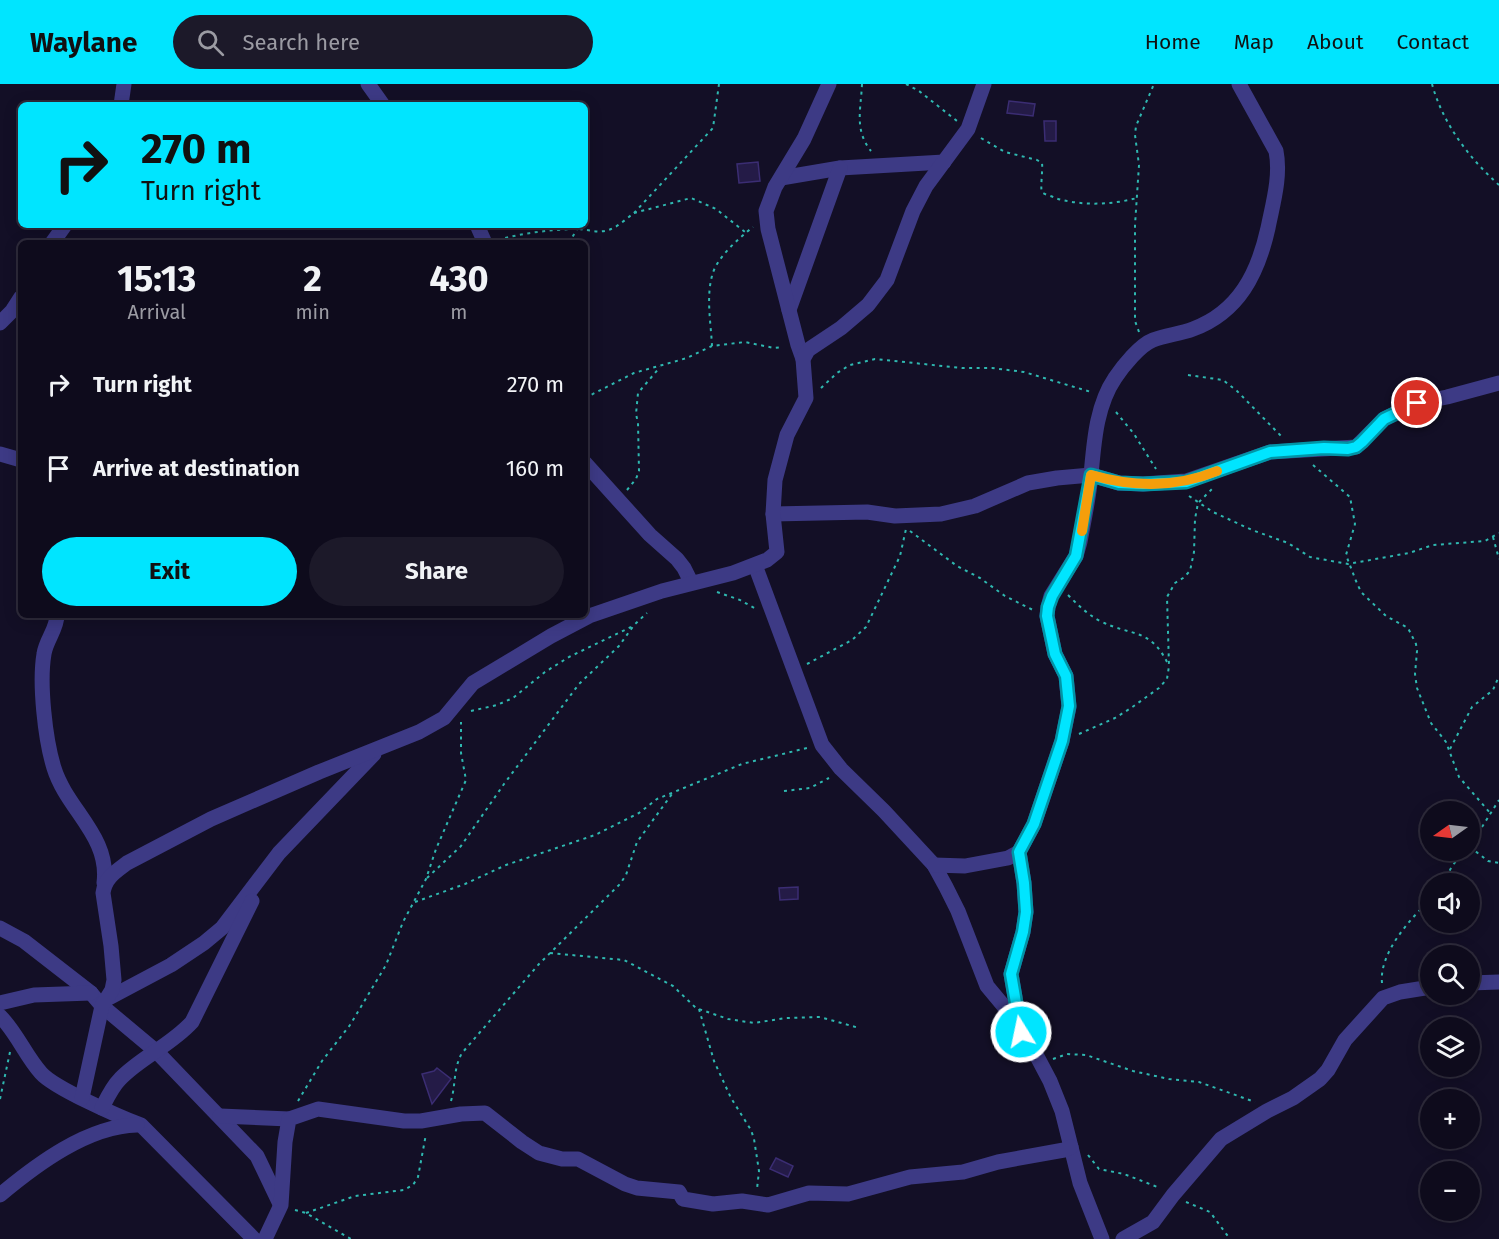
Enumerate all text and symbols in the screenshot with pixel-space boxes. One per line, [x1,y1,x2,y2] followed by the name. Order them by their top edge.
[173,15,593,69] search box
[30,26,137,59] text: Waylane
[194,26,227,59] icon: search
[242,29,360,56] text: Search here
[1145,29,1201,55] text: Home
[1234,29,1274,55] text: Map
[1307,29,1364,55] text: About
[1397,29,1469,55] text: Contact
[141,124,252,174] text: 270 m
[42,126,120,204] icon: right
[141,175,261,207] text: Turn right
[117,257,196,301] text: 15:13
[303,257,322,301] text: 2
[429,257,489,301] text: 430
[127,300,186,324] text: Arrival
[295,300,330,324] text: min
[450,300,467,324] text: m
[42,368,75,401] icon: right
[93,371,192,398] text: Turn right
[507,371,564,398] text: 270 m
[1391,377,1442,428] pin
[1400,386,1433,419] icon: arrive
[42,452,75,485] icon: arrive
[93,455,300,482] text: Arrive at destination
[506,455,564,482] text: 160 m
[42,537,297,606] button: Exit
[309,537,564,606] button: Share
[1420,801,1480,861] north arrow
[1420,801,1480,1221] map controls
[1420,873,1480,933] button: sound
[1420,945,1480,1005] button: search
[989,1000,1053,1064] position arrow
[1420,1017,1480,1077] button: layers
[1420,1089,1480,1149] button: +
[1420,1161,1480,1221] button: −

